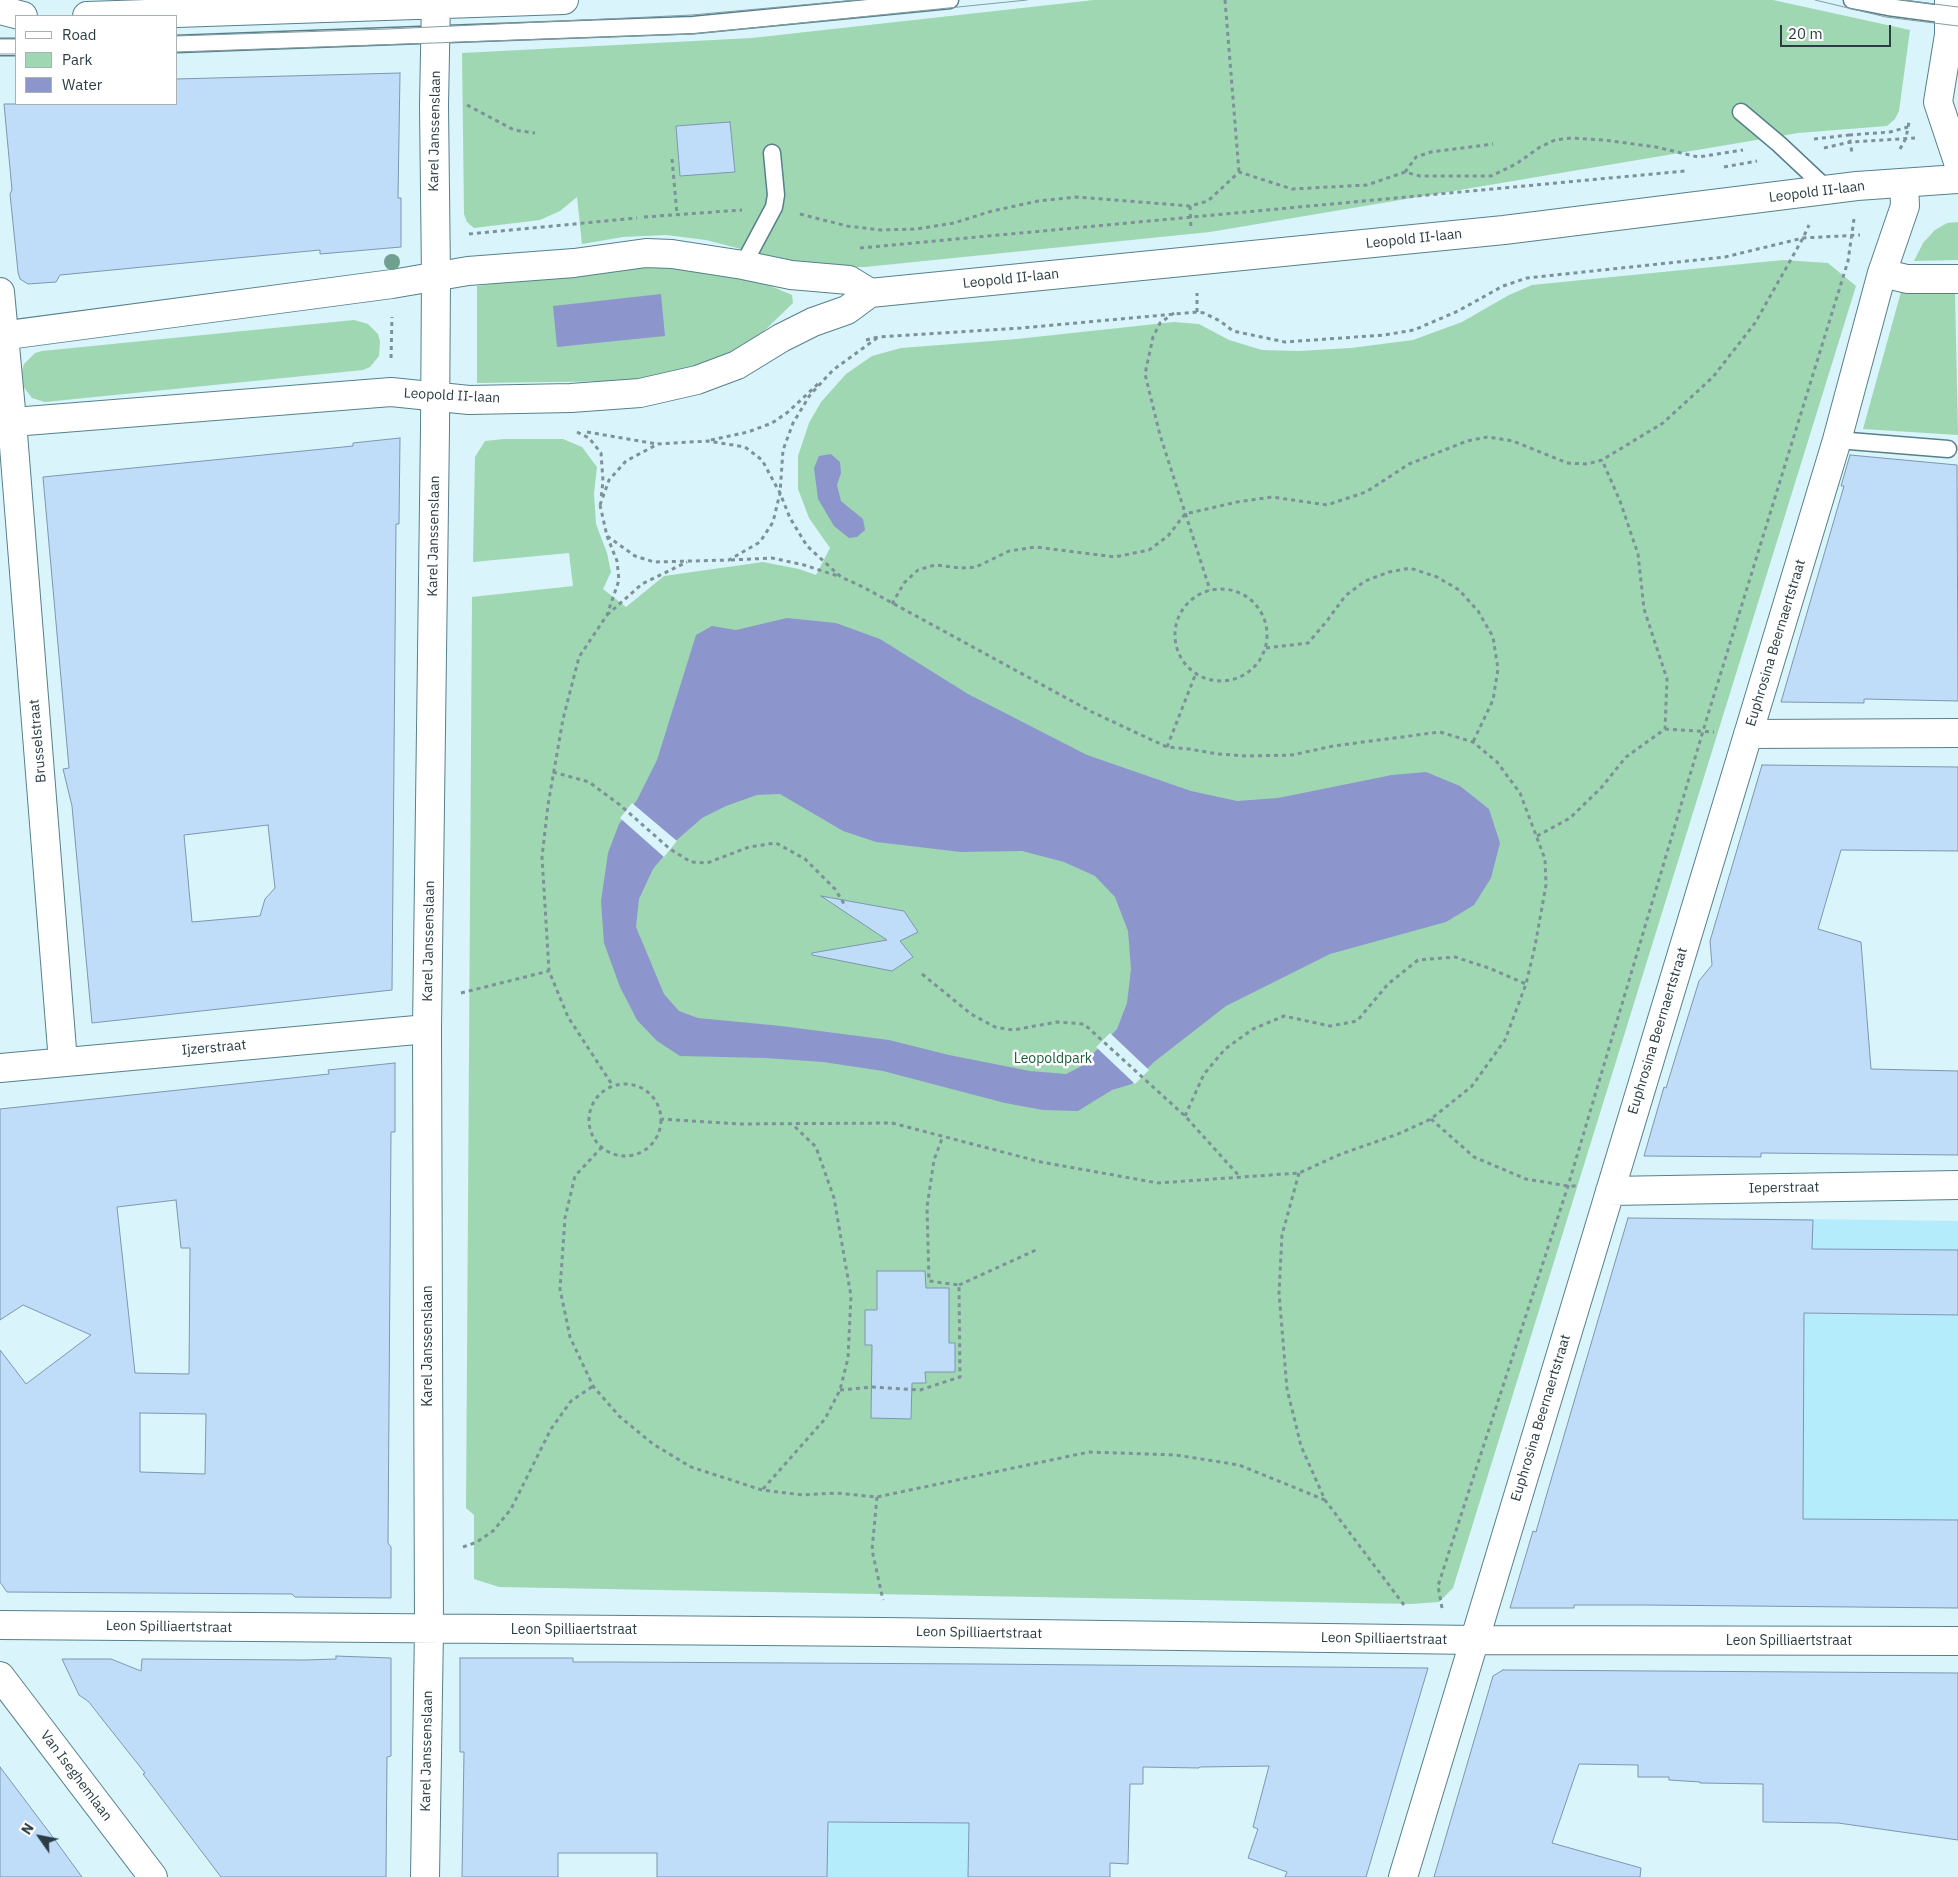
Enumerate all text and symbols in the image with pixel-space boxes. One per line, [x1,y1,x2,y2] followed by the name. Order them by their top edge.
[15,15,178,105] legend
[1783,15,1894,47] scale bar
[1788,24,1823,43] text: 20 m
[62,25,97,44] text: Road
[62,50,92,69] text: Park
[426,70,444,192] street label: Karel Janssenslaan
[62,75,102,94] text: Water
[1768,178,1866,206] street label: Leopold II-laan
[1365,226,1463,252] street label: Leopold II-laan
[962,266,1060,292] street label: Leopold II-laan
[403,385,501,407] street label: Leopold II-laan
[425,475,443,597] street label: Karel Janssenslaan
[1743,558,1809,728] street label: Euphrosina Beernaertstraat
[26,698,50,784] street label: Brusselstraat
[420,880,438,1002] street label: Karel Janssenslaan
[1625,946,1691,1116] street label: Euphrosina Beernaertstraat
[181,1037,247,1059] street label: Ijzerstraat
[1014,1051,1092,1067] park label: Leopoldpark
[1748,1179,1820,1197] street label: Ieperstraat
[420,1285,436,1407] street label: Karel Janssenslaan
[1508,1333,1574,1503] street label: Euphrosina Beernaertstraat
[106,1617,232,1637] street label: Leon Spilliaertstraat
[511,1622,637,1638] street label: Leon Spilliaertstraat
[916,1623,1042,1643] street label: Leon Spilliaertstraat
[1321,1629,1447,1649] street label: Leon Spilliaertstraat
[1726,1633,1852,1649] street label: Leon Spilliaertstraat
[418,1690,436,1812] street label: Karel Janssenslaan
[37,1727,115,1825] street label: Van Iseghemlaan
[15,1812,65,1862] north arrow
[17,1820,38,1838] text: N

